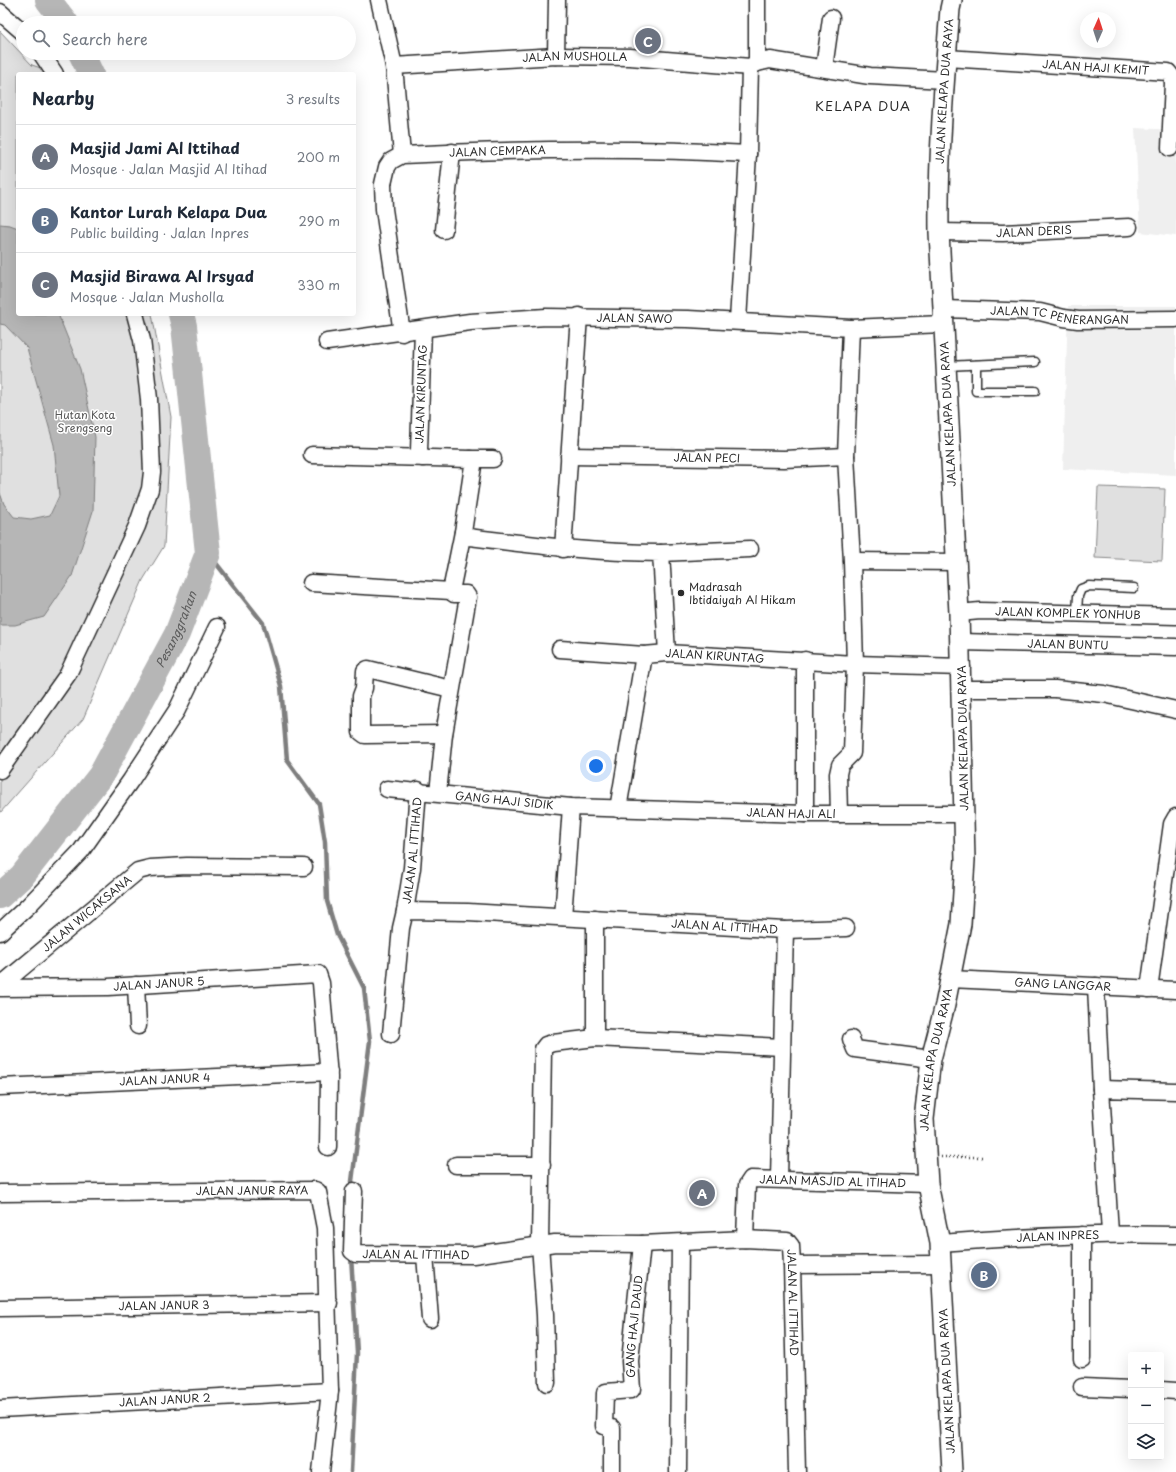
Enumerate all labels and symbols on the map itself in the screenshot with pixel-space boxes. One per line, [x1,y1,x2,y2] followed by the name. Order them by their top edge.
[1080,12,1116,48] north arrow
[931,18,957,164] street label: JALAN KELAPA DUA RAYA
[635,26,661,56] pin: C
[522,47,628,66] street label: JALAN MUSHOLLA
[1042,55,1150,79] street label: JALAN HAJI KEMIT
[815,96,911,115] district label: KELAPA DUA
[449,141,546,161] street label: JALAN CEMPAKA
[996,221,1072,241] street label: JALAN DERIS
[990,301,1129,328] street label: JALAN TC PENERANGAN
[596,309,673,327] street label: JALAN SAWO
[935,341,960,487] street label: JALAN KELAPA DUA RAYA
[410,344,431,444] street label: JALAN KIRUNTAG
[55,406,115,436] park label: Hutan Kota Srengseng
[674,448,740,466] street label: JALAN PECI
[689,578,796,608] place label: Madrasah Ibtidaiyah Al Hikam
[151,588,201,671] water label: Pesanggrahan
[676,588,686,598] marker: Madrasah Ibtidaiyah Al Hikam
[995,602,1141,623] street label: JALAN KOMPLEK YONHUB
[1027,635,1109,653] street label: JALAN BUNTU
[665,644,765,667] street label: JALAN KIRUNTAG
[953,665,972,811] street label: JALAN KELAPA DUA RAYA
[586,756,606,776] your location
[454,787,555,813] street label: GANG HAJI SIDIK
[397,797,425,905] street label: JALAN AL ITTIHAD
[746,803,836,822] street label: JALAN HAJI ALI
[38,871,135,956] street label: JALAN WICAKSANA
[671,915,779,938] street label: JALAN AL ITTIHAD
[113,972,205,995] street label: JALAN JANUR 5
[1014,973,1112,995] street label: GANG LANGGAR
[915,987,956,1132] street label: JALAN KELAPA DUA RAYA
[119,1068,211,1090] street label: JALAN JANUR 4
[759,1170,906,1191] street label: JALAN MASJID AL ITIHAD
[689,1178,715,1208] pin: A
[196,1181,308,1199] street label: JALAN JANUR RAYA
[1016,1226,1099,1246] street label: JALAN INPRES
[362,1245,470,1263] street label: JALAN AL ITTIHAD
[783,1248,803,1356] street label: JALAN AL ITTIHAD
[971,1260,997,1290] pin: B
[621,1274,647,1378] street label: GANG HAJI DAUD
[118,1296,210,1314] street label: JALAN JANUR 3
[934,1308,959,1454] street label: JALAN KELAPA DUA RAYA
[118,1389,211,1410] street label: JALAN JANUR 2

